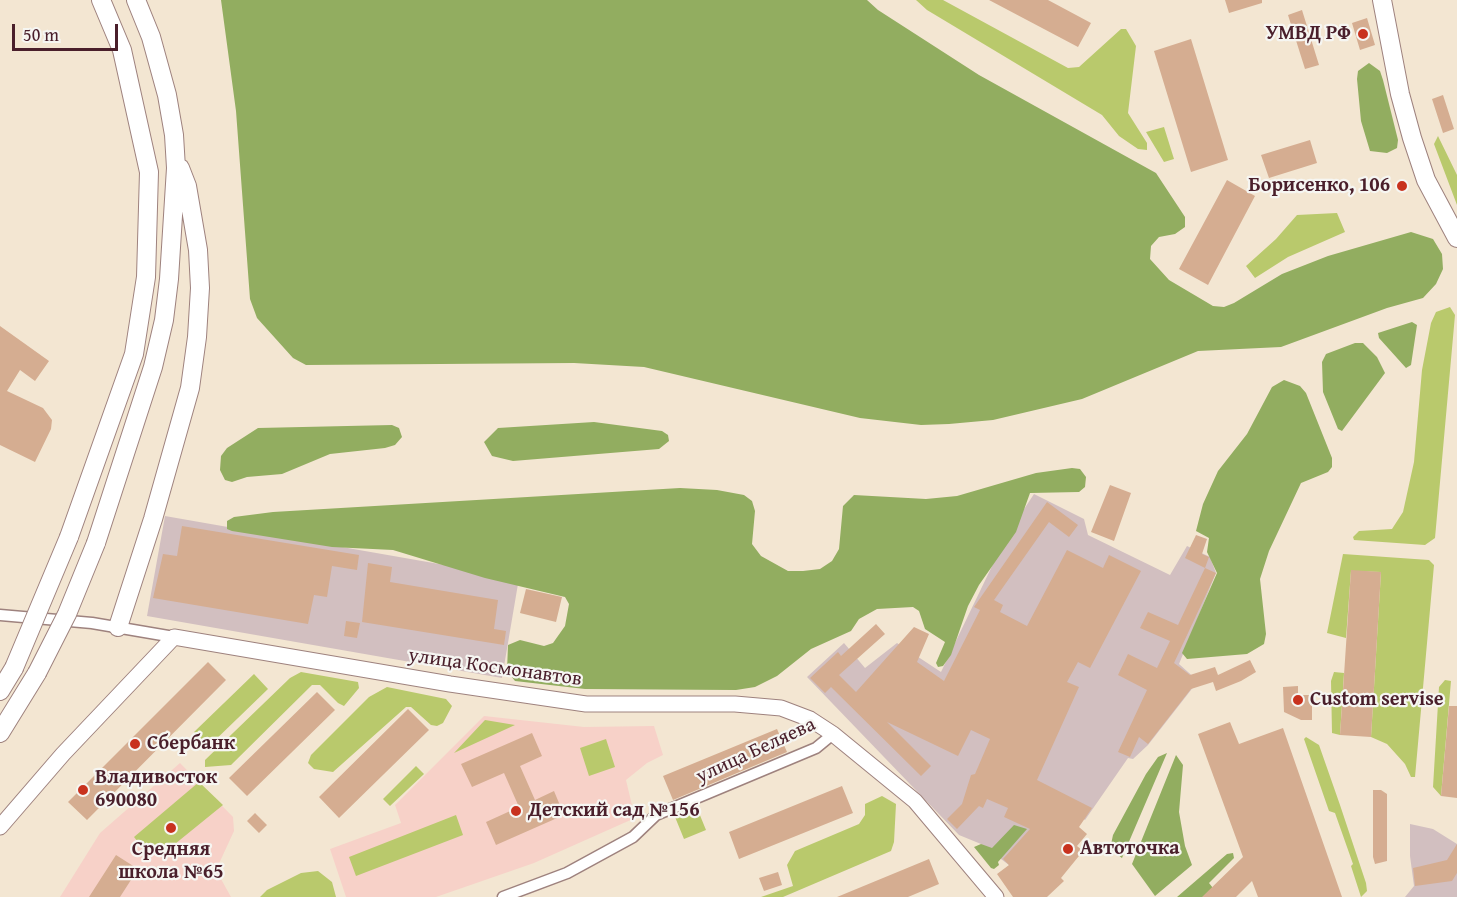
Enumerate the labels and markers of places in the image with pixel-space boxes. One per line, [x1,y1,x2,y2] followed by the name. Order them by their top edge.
[1266,22,1351,46] place label: УМВД РФ
[1356,27,1370,41] marker: УМВД РФ
[1248,174,1390,198] place label: Борисенко, 106
[1395,179,1409,193] marker: Борисенко, 106
[1310,688,1444,712] place label: Custom servise
[1291,693,1305,707] marker: Custom servise
[147,732,235,756] place label: Сбербанк
[128,737,142,751] marker: Сбербанк
[95,766,217,813] place label: Владивосток 690080
[76,783,90,797] marker: Владивосток 690080
[528,799,700,823] place label: Детский сад №156
[509,804,523,818] marker: Детский сад №156
[164,821,178,835] marker: Средняя школа №65
[1080,837,1179,861] place label: Автоточка
[118,838,224,885] place label: Средняя школа №65
[1061,842,1075,856] marker: Автоточка

